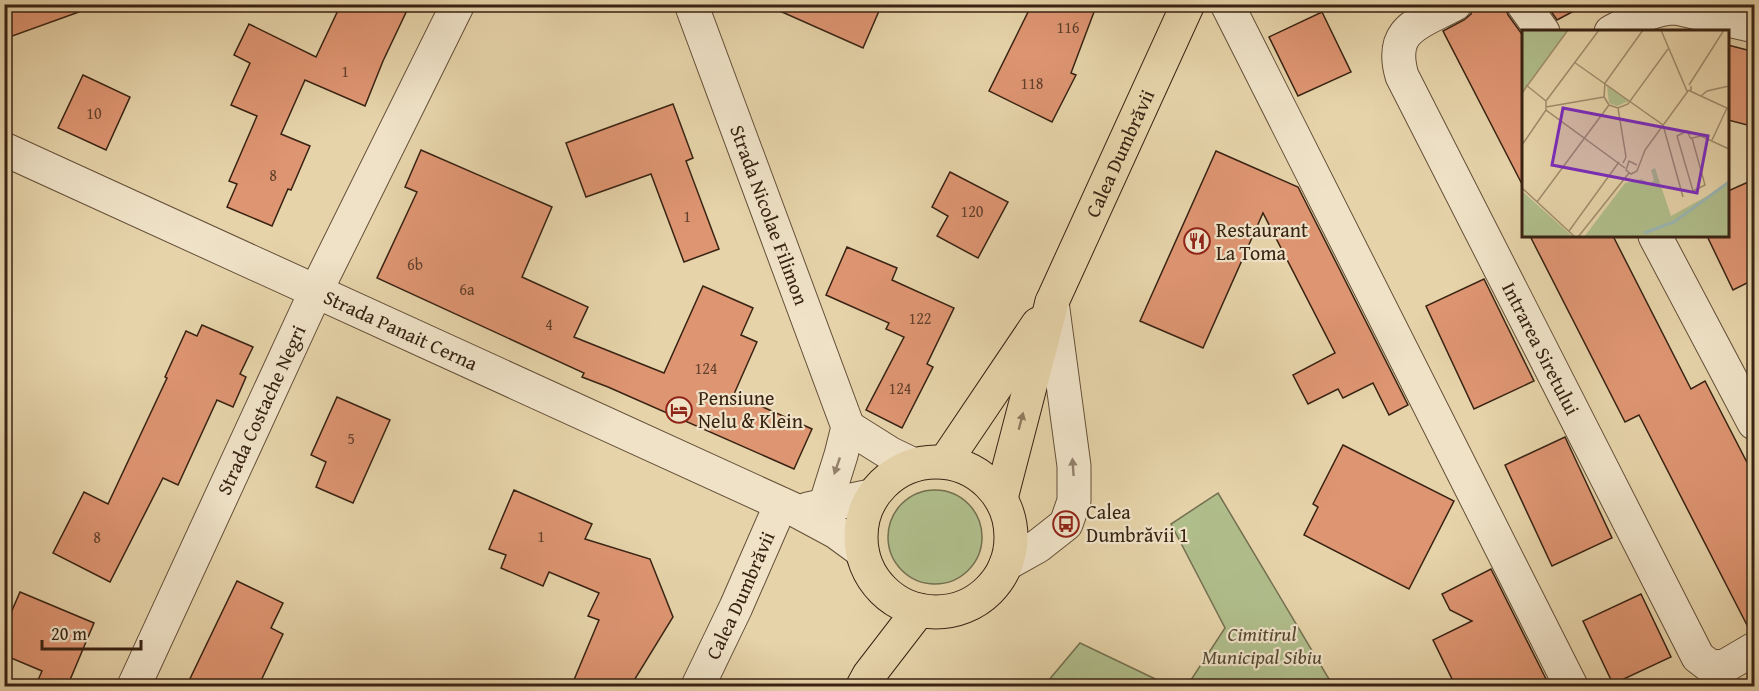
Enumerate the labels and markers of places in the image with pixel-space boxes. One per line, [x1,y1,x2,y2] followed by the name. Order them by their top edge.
[1216,215,1308,267] place label: Restaurant La Toma
[1182,226,1212,256] restaurant icon: Restaurant La Toma
[698,383,803,435] place label: Pensiune Nelu & Klein
[664,395,694,425] hotel icon: Pensiune Nelu & Klein
[1086,497,1189,549] place label: Calea Dumbrăvii 1
[1051,509,1081,539] bus stop icon: Calea Dumbrăvii 1

